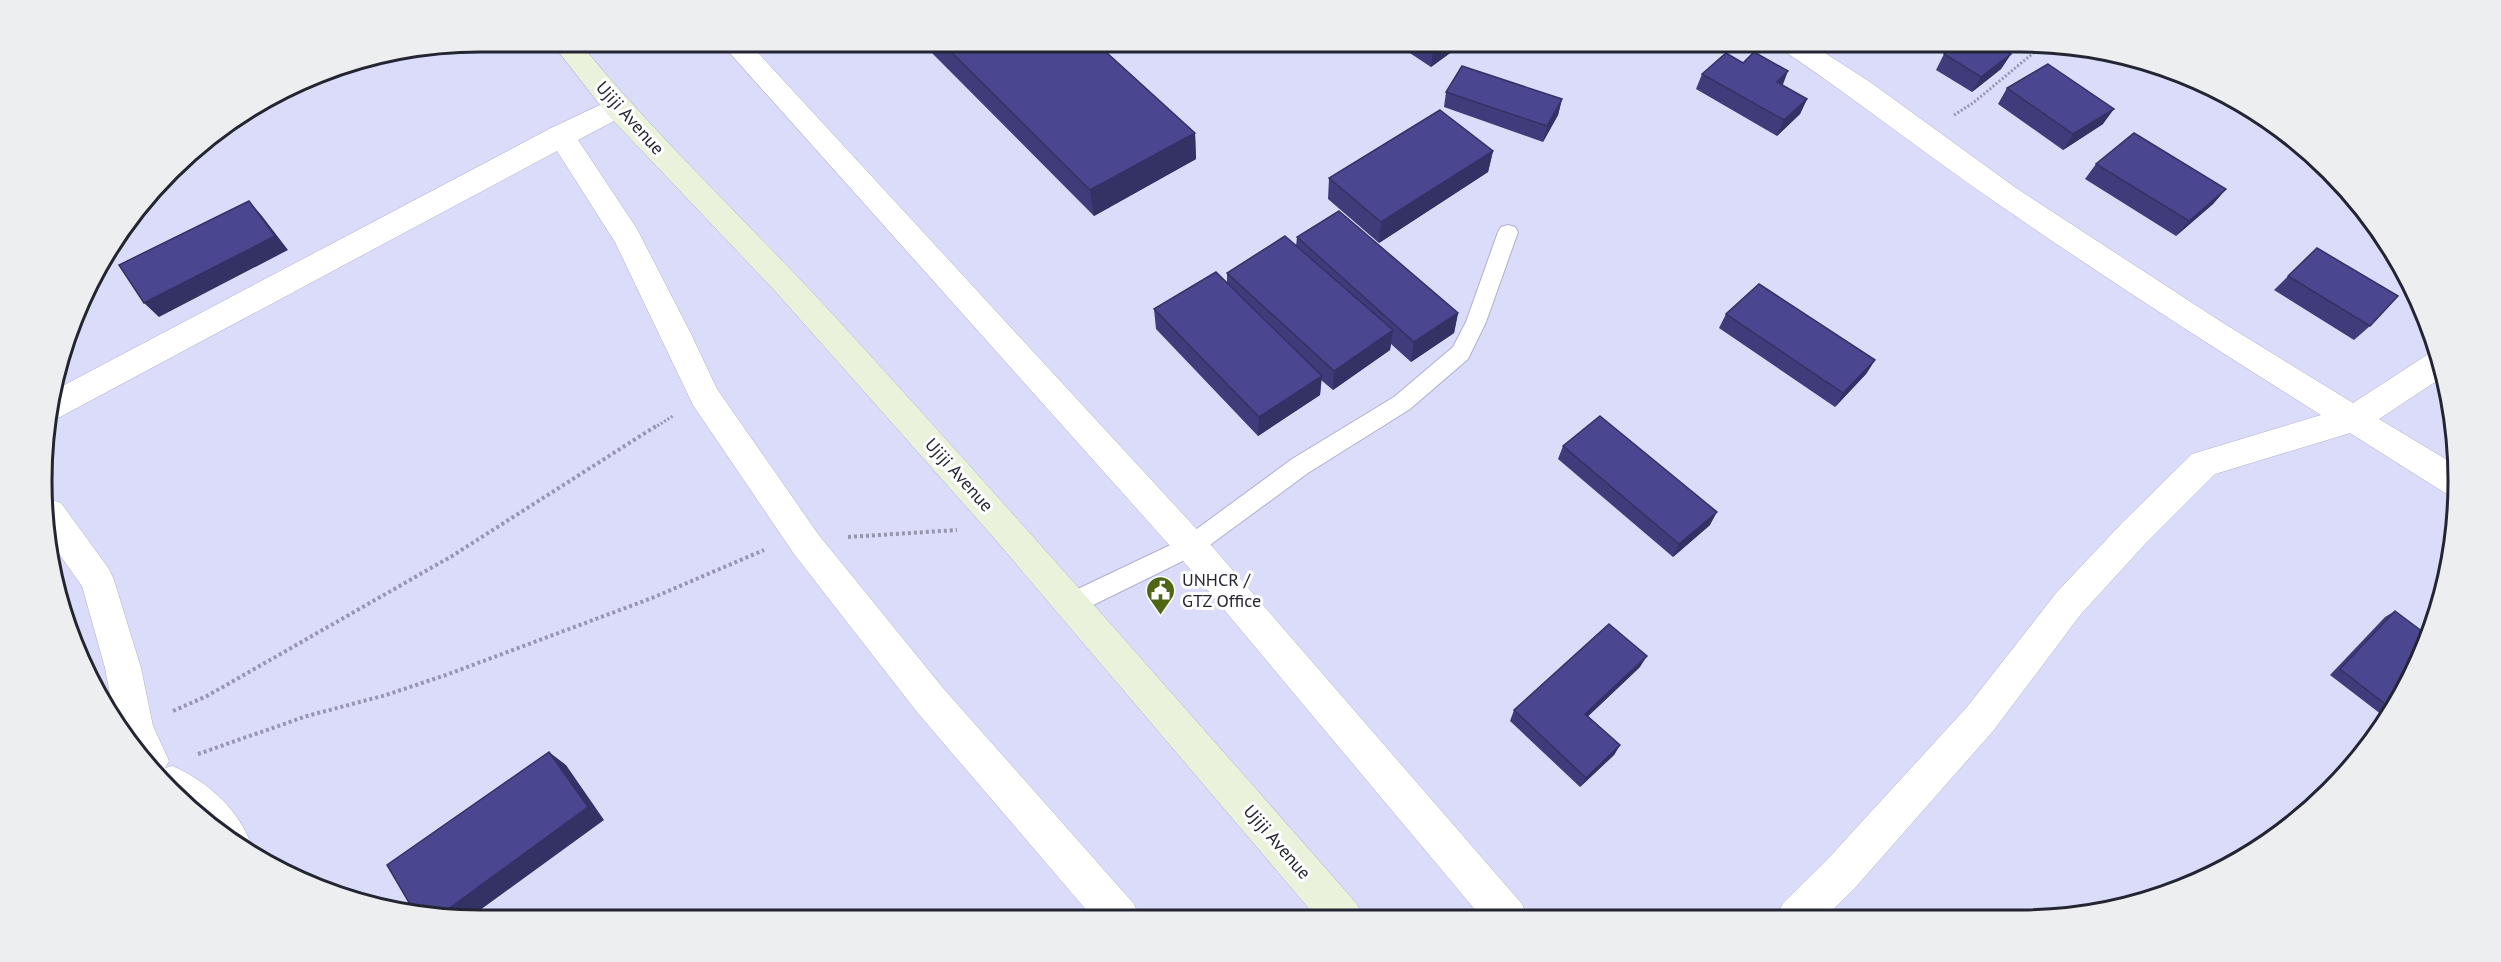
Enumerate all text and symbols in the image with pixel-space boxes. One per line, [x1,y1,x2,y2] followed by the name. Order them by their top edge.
[591,76,670,159] street label: Ujiji Avenue
[920,433,999,516] street label: Ujiji Avenue
[1182,568,1261,612] place label: UNHCR / GTZ Office
[1145,574,1177,616] public building icon: UNHCR / GTZ Office
[1239,800,1316,884] street label: Ujiji Avenue

